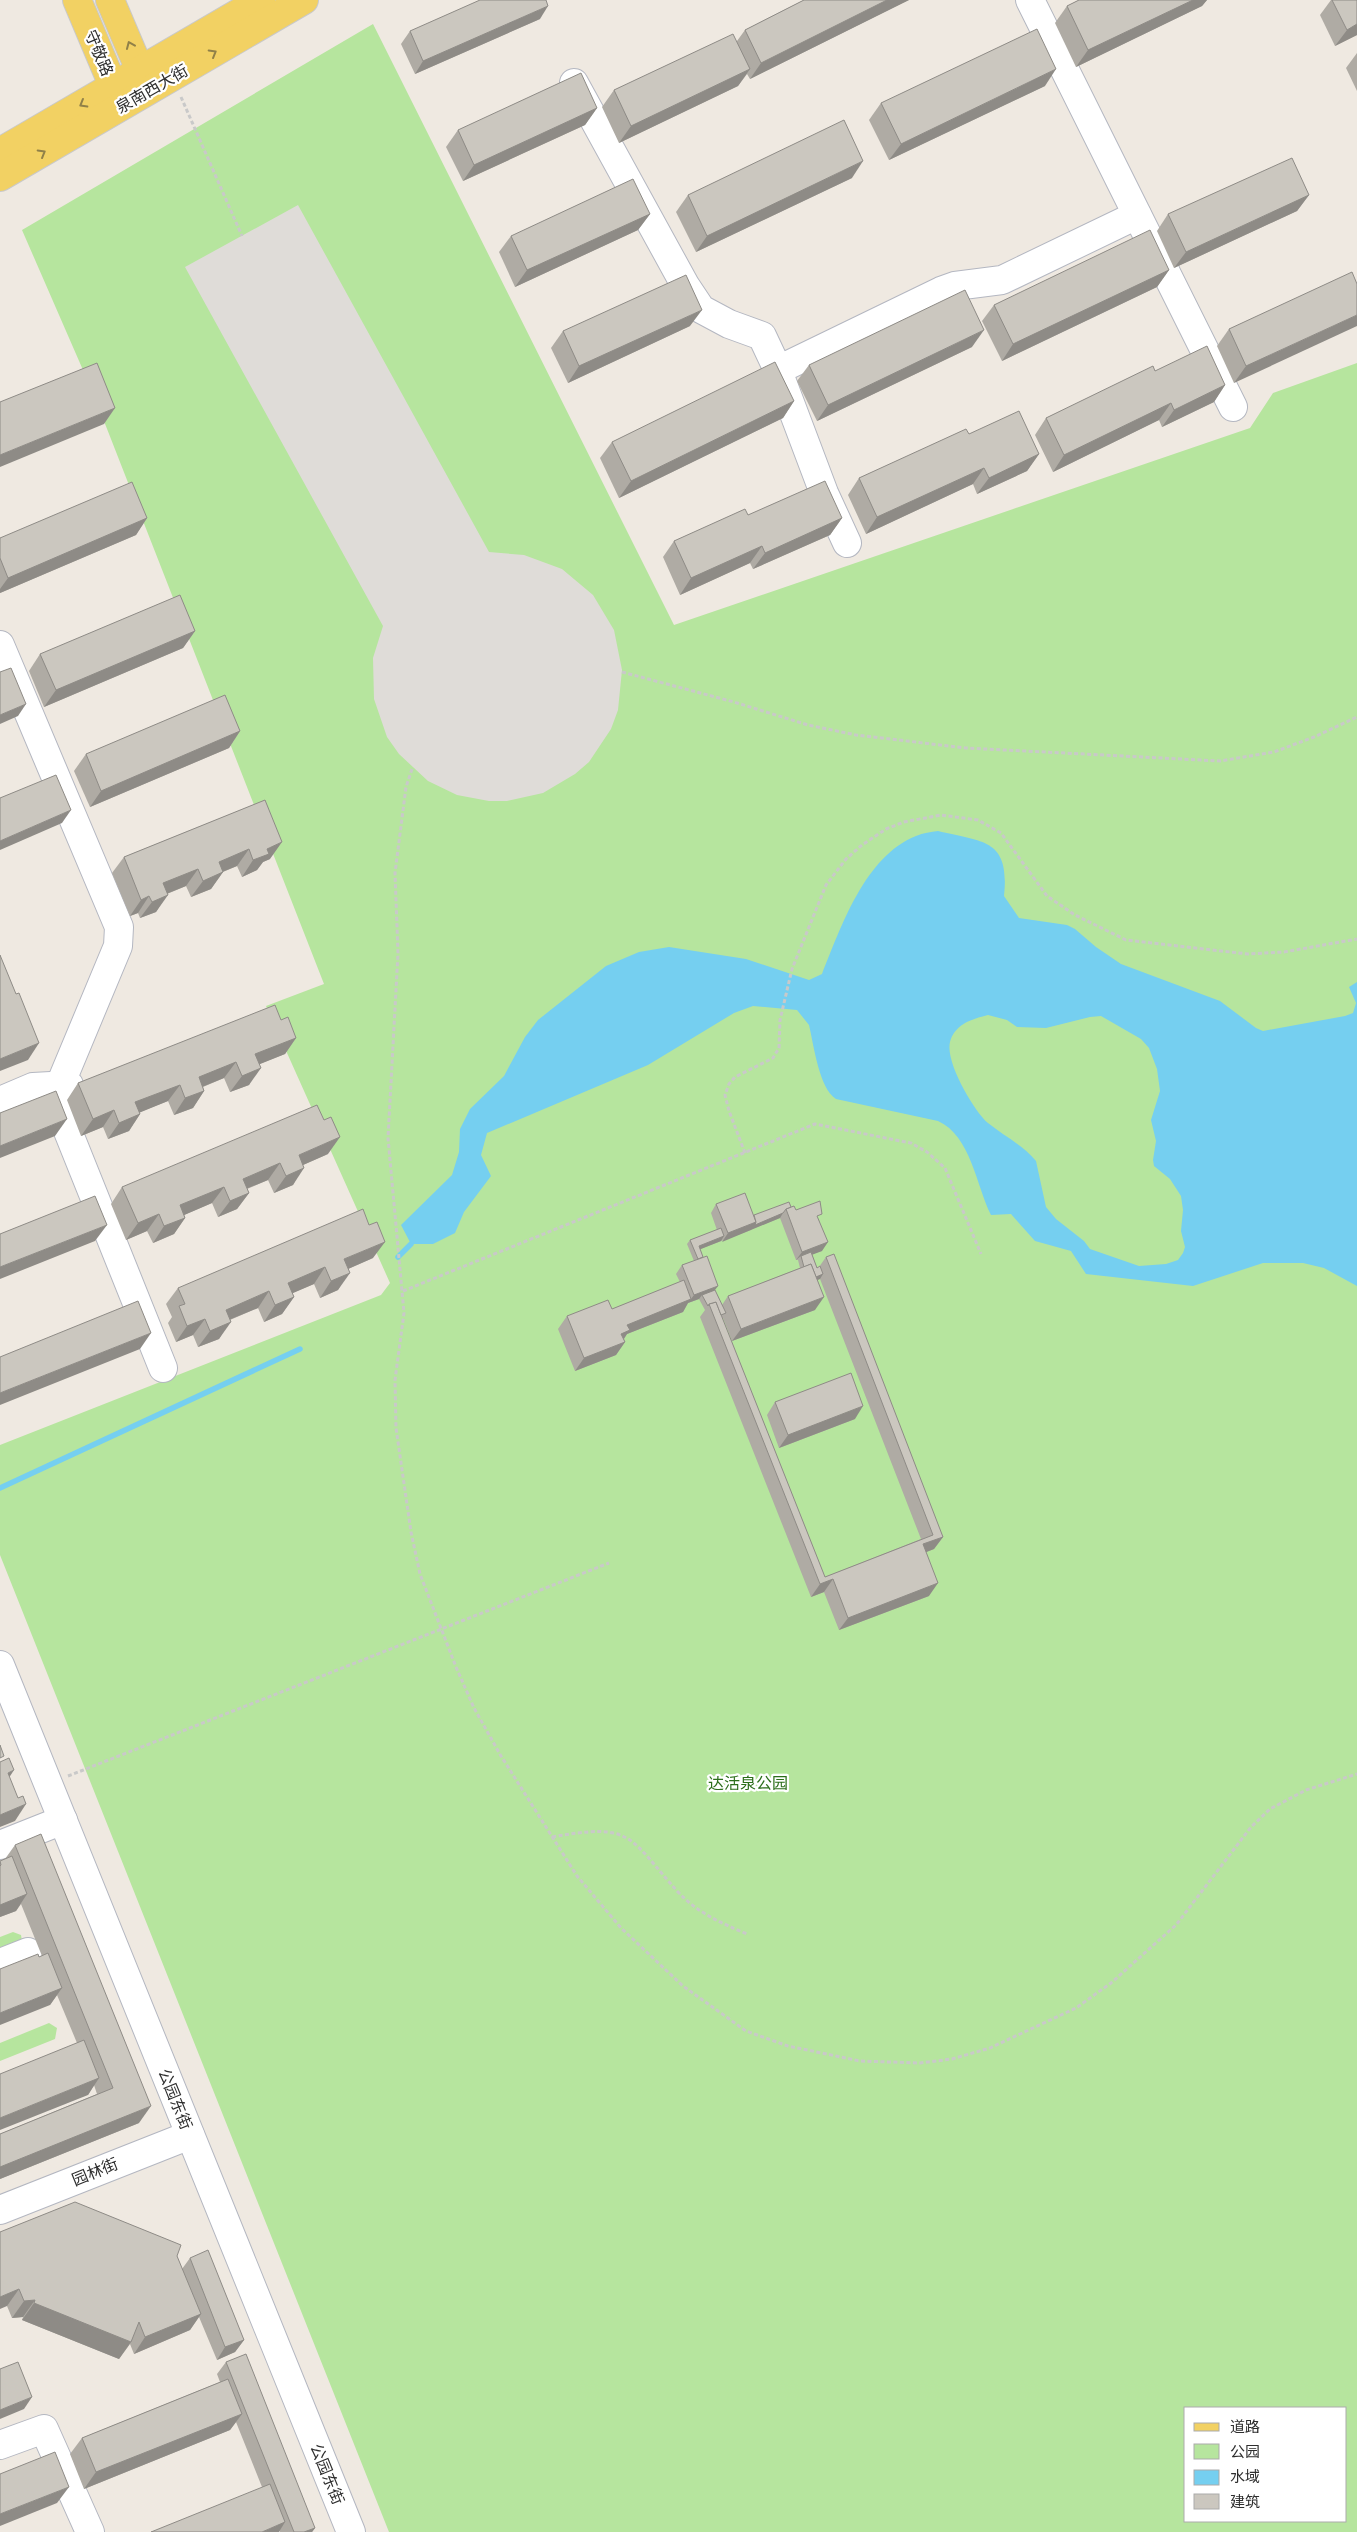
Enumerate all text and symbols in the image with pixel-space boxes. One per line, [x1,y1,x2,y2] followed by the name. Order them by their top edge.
[80,27,118,79] street label: 守敬路
[125,41,136,50] one-way arrow
[207,49,216,59] one-way arrow
[112,60,192,118] street label: 泉南西大街
[79,97,88,107] one-way arrow
[37,149,46,159] one-way arrow
[708,1773,788,1794] park label: 达活泉公园
[153,2065,197,2133] street label: 公园东街
[69,2153,121,2191] street label: 园林街
[1184,2407,1347,2522] legend
[1230,2417,1260,2436] text: 道路
[305,2440,349,2508] street label: 公园东街
[1230,2442,1260,2461] text: 公园
[1230,2467,1260,2486] text: 水域
[1230,2492,1260,2511] text: 建筑

